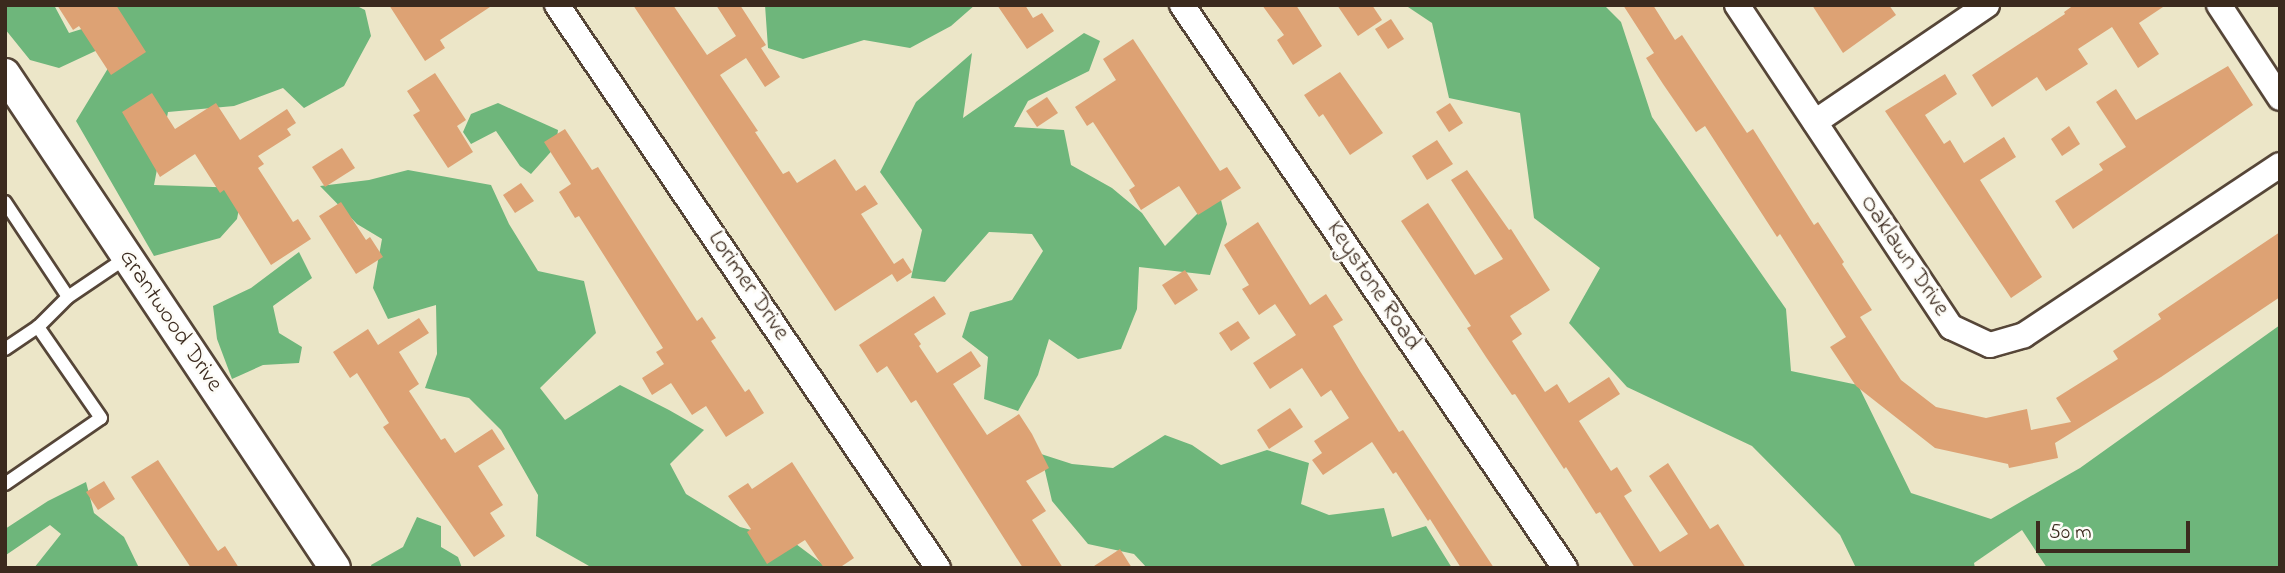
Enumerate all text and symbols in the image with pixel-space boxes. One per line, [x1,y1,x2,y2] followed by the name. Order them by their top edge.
[1853,190,1955,322] street label: Oaklawn Drive
[1319,216,1427,356] street label: Keystone Road
[701,226,795,346] street label: Lorimer Drive
[112,244,228,398] street label: Grantwood Drive
[2040,506,2194,550] scale bar
[2049,518,2092,548] text: 50 m

